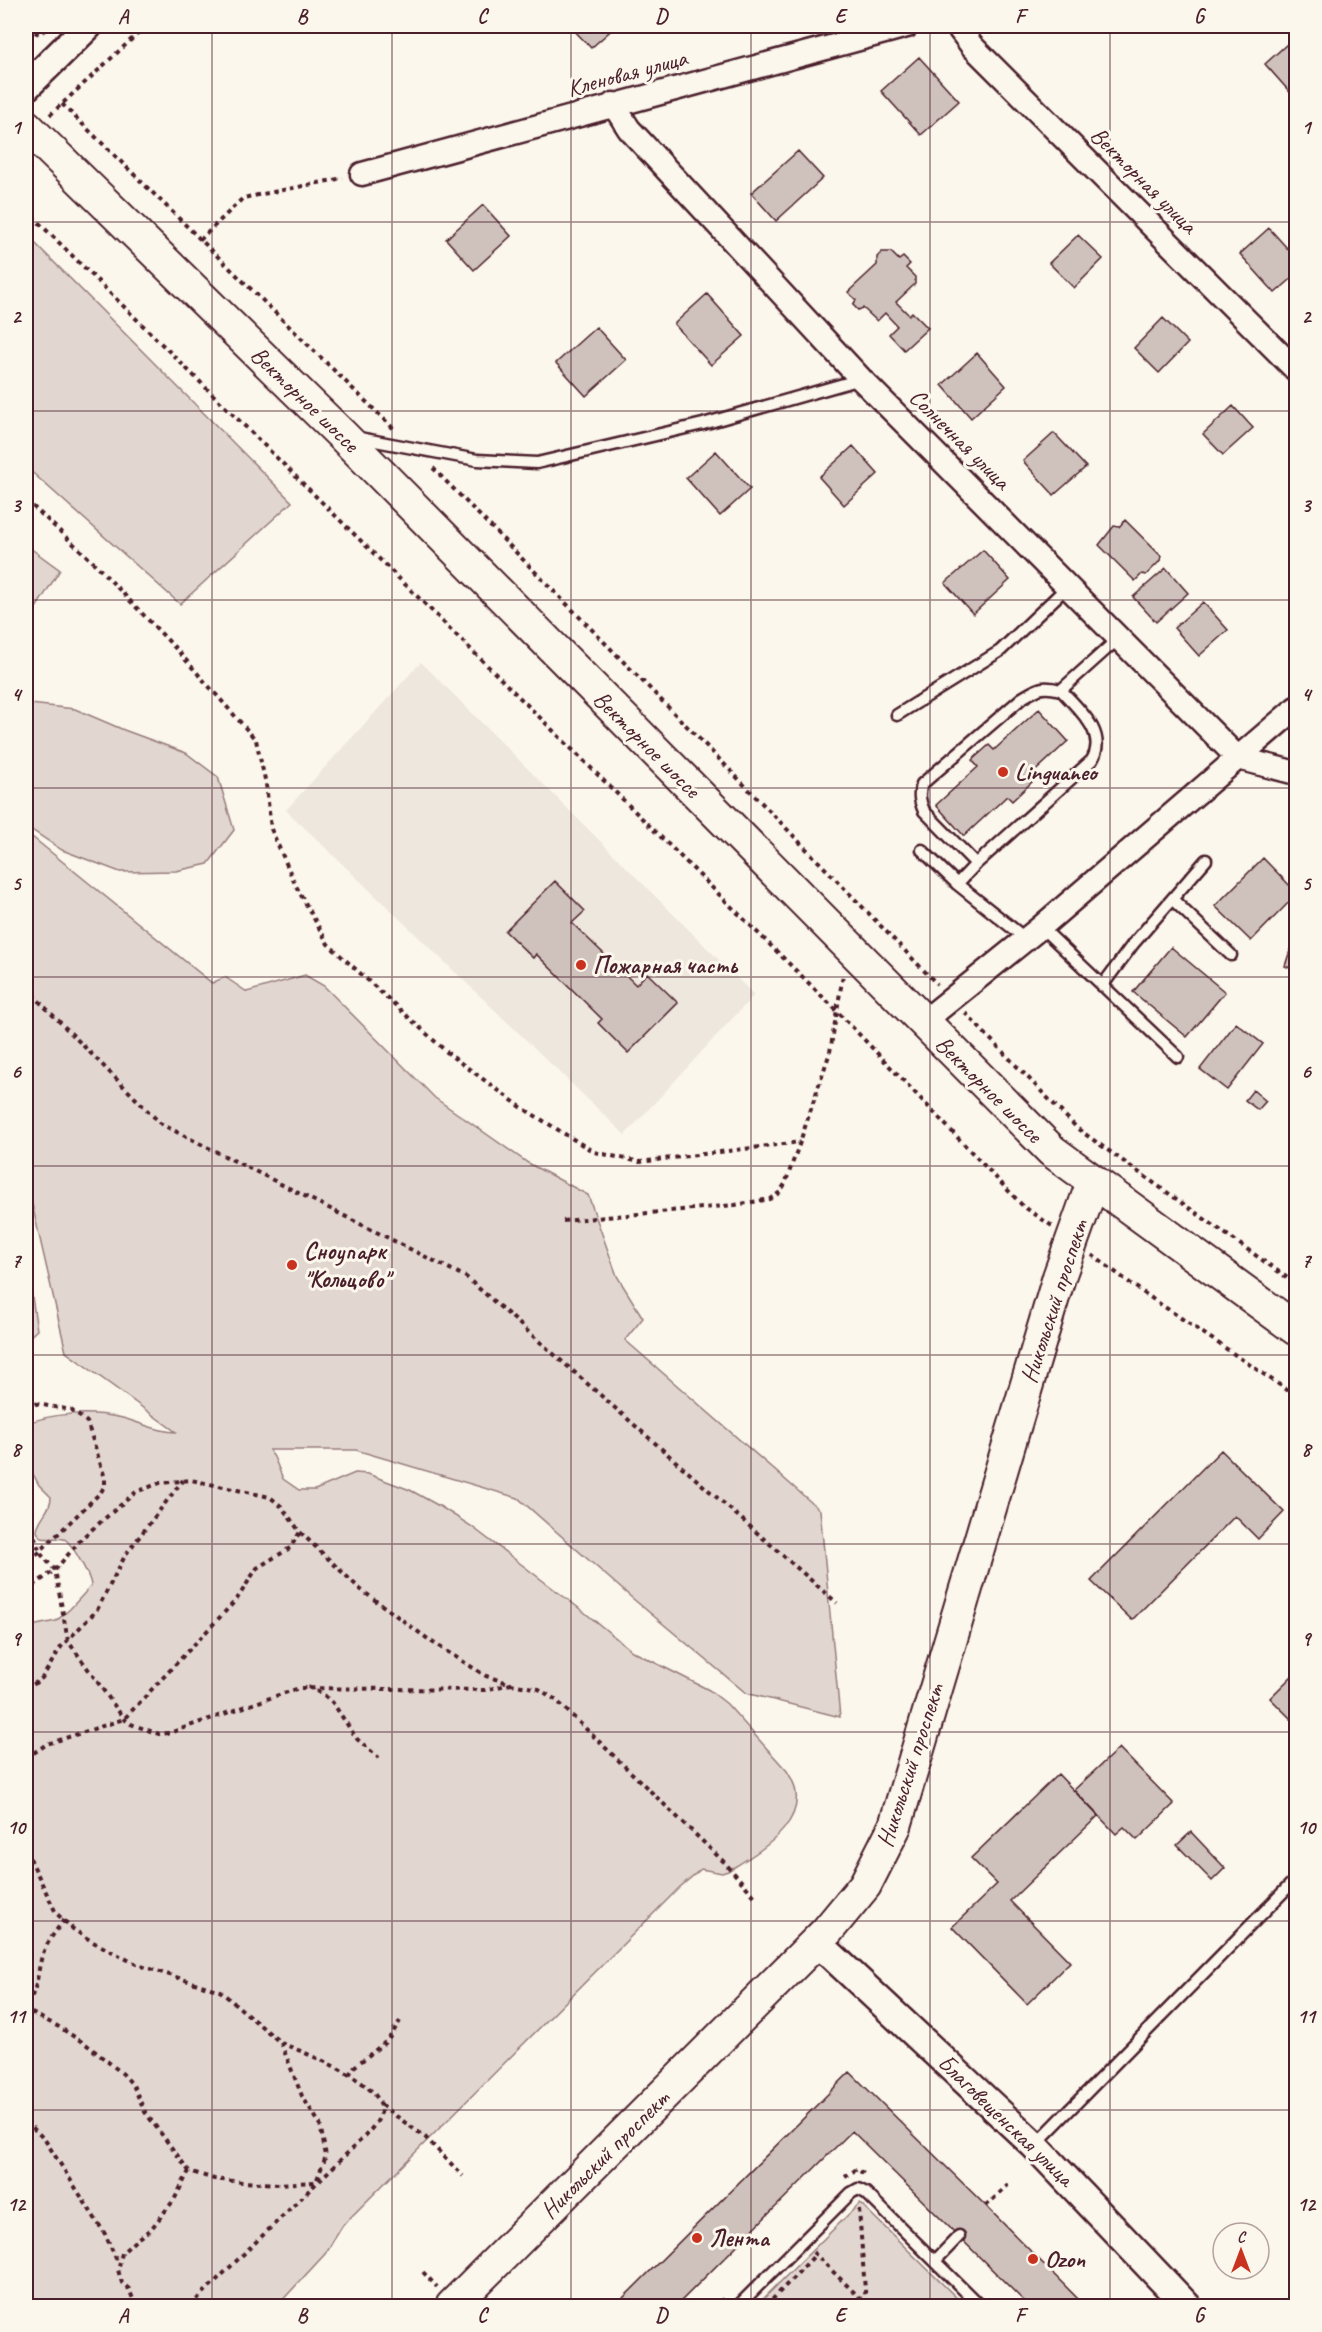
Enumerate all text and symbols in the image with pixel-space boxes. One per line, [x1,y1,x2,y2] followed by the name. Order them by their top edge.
[118,4,130,29] text: A
[297,4,309,29] text: B
[477,4,489,29] text: C
[655,4,669,29] text: D
[835,4,849,29] text: E
[1015,4,1029,29] text: F
[1194,4,1207,29] text: G
[564,42,692,103] street label: Кленовая улица
[12,115,23,140] text: 1
[1302,115,1313,140] text: 1
[1084,120,1205,241] street label: Векторная улица
[12,304,23,329] text: 2
[1302,304,1313,329] text: 2
[244,340,367,460] street label: Векторное шоссе
[903,382,1018,497] street label: Солнечная улица
[12,493,23,518] text: 3
[1302,493,1313,518] text: 3
[12,682,24,707] text: 4
[1302,682,1314,707] text: 4
[587,684,709,806] street label: Векторное шоссе
[1015,757,1099,787] place label: Linguaneo
[996,765,1010,779] marker: Linguaneo
[12,871,23,896] text: 5
[1302,871,1313,896] text: 5
[593,950,739,980] place label: Пожарная часть
[574,958,588,972] marker: Пожарная часть
[929,1029,1051,1151] street label: Векторное шоссе
[11,1059,22,1084] text: 6
[1301,1059,1312,1084] text: 6
[1013,1215,1095,1387] street label: Никольский проспект
[304,1236,395,1294] place label: Сноупарк "Кольцово"
[12,1248,23,1273] text: 7
[1302,1248,1313,1273] text: 7
[285,1258,299,1272] marker: Сноупарк "Кольцово"
[12,1437,24,1462] text: 8
[1302,1437,1314,1462] text: 8
[12,1626,23,1651] text: 9
[1302,1626,1313,1651] text: 9
[869,1679,951,1851] street label: Никольский проспект
[7,1815,27,1840] text: 10
[1297,1815,1317,1840] text: 10
[7,2004,27,2029] text: 11
[1297,2004,1317,2029] text: 11
[932,2047,1082,2194] street label: Благовещенская улица
[534,2083,676,2225] street label: Никольский проспект
[7,2192,27,2217] text: 12
[1297,2192,1317,2217] text: 12
[1211,2221,1271,2281] north arrow
[709,2223,771,2253] place label: Лента
[1237,2227,1247,2247] text: С
[690,2231,704,2245] marker: Лента
[1045,2244,1086,2274] place label: Ozon
[1026,2252,1040,2266] marker: Ozon
[118,2303,130,2328] text: A
[297,2303,309,2328] text: B
[477,2303,489,2328] text: C
[655,2303,669,2328] text: D
[835,2303,849,2328] text: E
[1015,2303,1029,2328] text: F
[1194,2303,1207,2328] text: G

